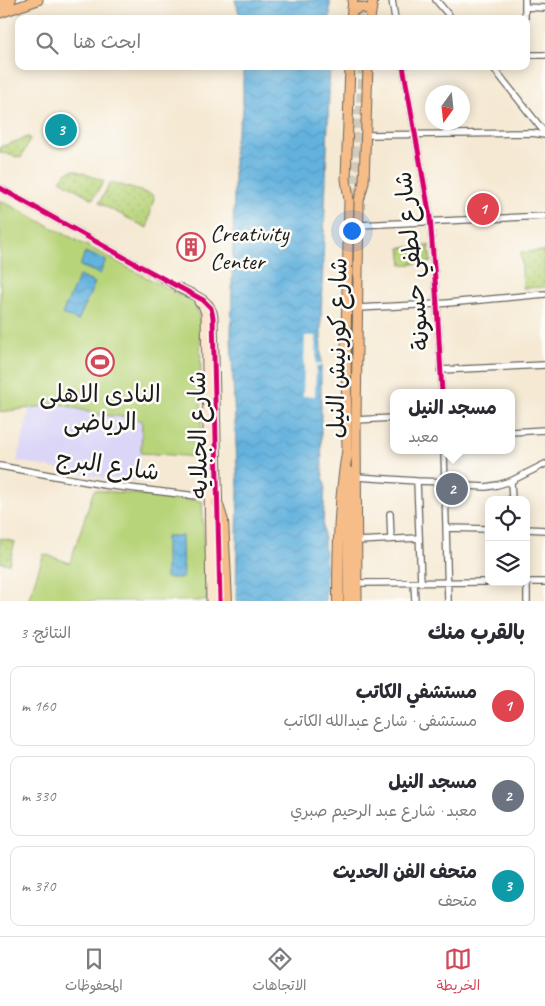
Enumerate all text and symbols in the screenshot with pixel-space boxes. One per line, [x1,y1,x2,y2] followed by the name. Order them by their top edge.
[15,15,530,70] search box
[33,29,61,57] icon: search
[73,30,141,54] text: ابحث هنا
[425,85,470,130] north arrow
[45,111,77,149] pin: 3
[388,169,442,352] street label: شارع لطفي حسونة
[467,190,499,228] pin: 1
[210,218,290,276] place label: Creativity Center
[339,218,365,244] your location
[176,232,206,262] building icon: Creativity Center
[320,257,356,439] street label: شارع كورنيش النيل
[85,347,115,377] sports icon: النادى الاهلى الرياضى
[182,371,216,499] street label: شارع الجبلايه
[39,379,161,437] place label: النادى الاهلى الرياضى
[390,389,515,454] popup
[408,396,497,420] text: مسجد النيل
[408,427,439,447] text: معبد
[54,443,161,489] street label: شارع البرج
[436,470,468,508] pin: 2
[485,496,530,586] map controls
[485,496,530,541] button: locate
[485,541,530,586] button: layers
[428,619,525,645] text: بالقرب منك
[20,623,71,643] text: النتائج: 3
[356,680,477,704] text: مستشفي الكاتب
[21,696,55,716] text: 160 m
[504,696,512,716] text: 1
[283,711,477,731] text: مستشفى · شارع عبدالله الكاتب
[388,770,477,794] text: مسجد النيل
[21,786,55,806] text: 330 m
[504,786,512,806] text: 2
[290,801,477,821] text: معبد · شارع عبد الرحيم صبري
[333,860,477,884] text: متحف الفن الحديث
[21,876,55,896] text: 370 m
[504,876,512,896] text: 3
[438,891,477,911] text: متحف
[65,945,123,998] tab: المحفوظات
[252,945,307,998] tab: الاتجاهات
[436,945,480,998] tab: الخريطة

